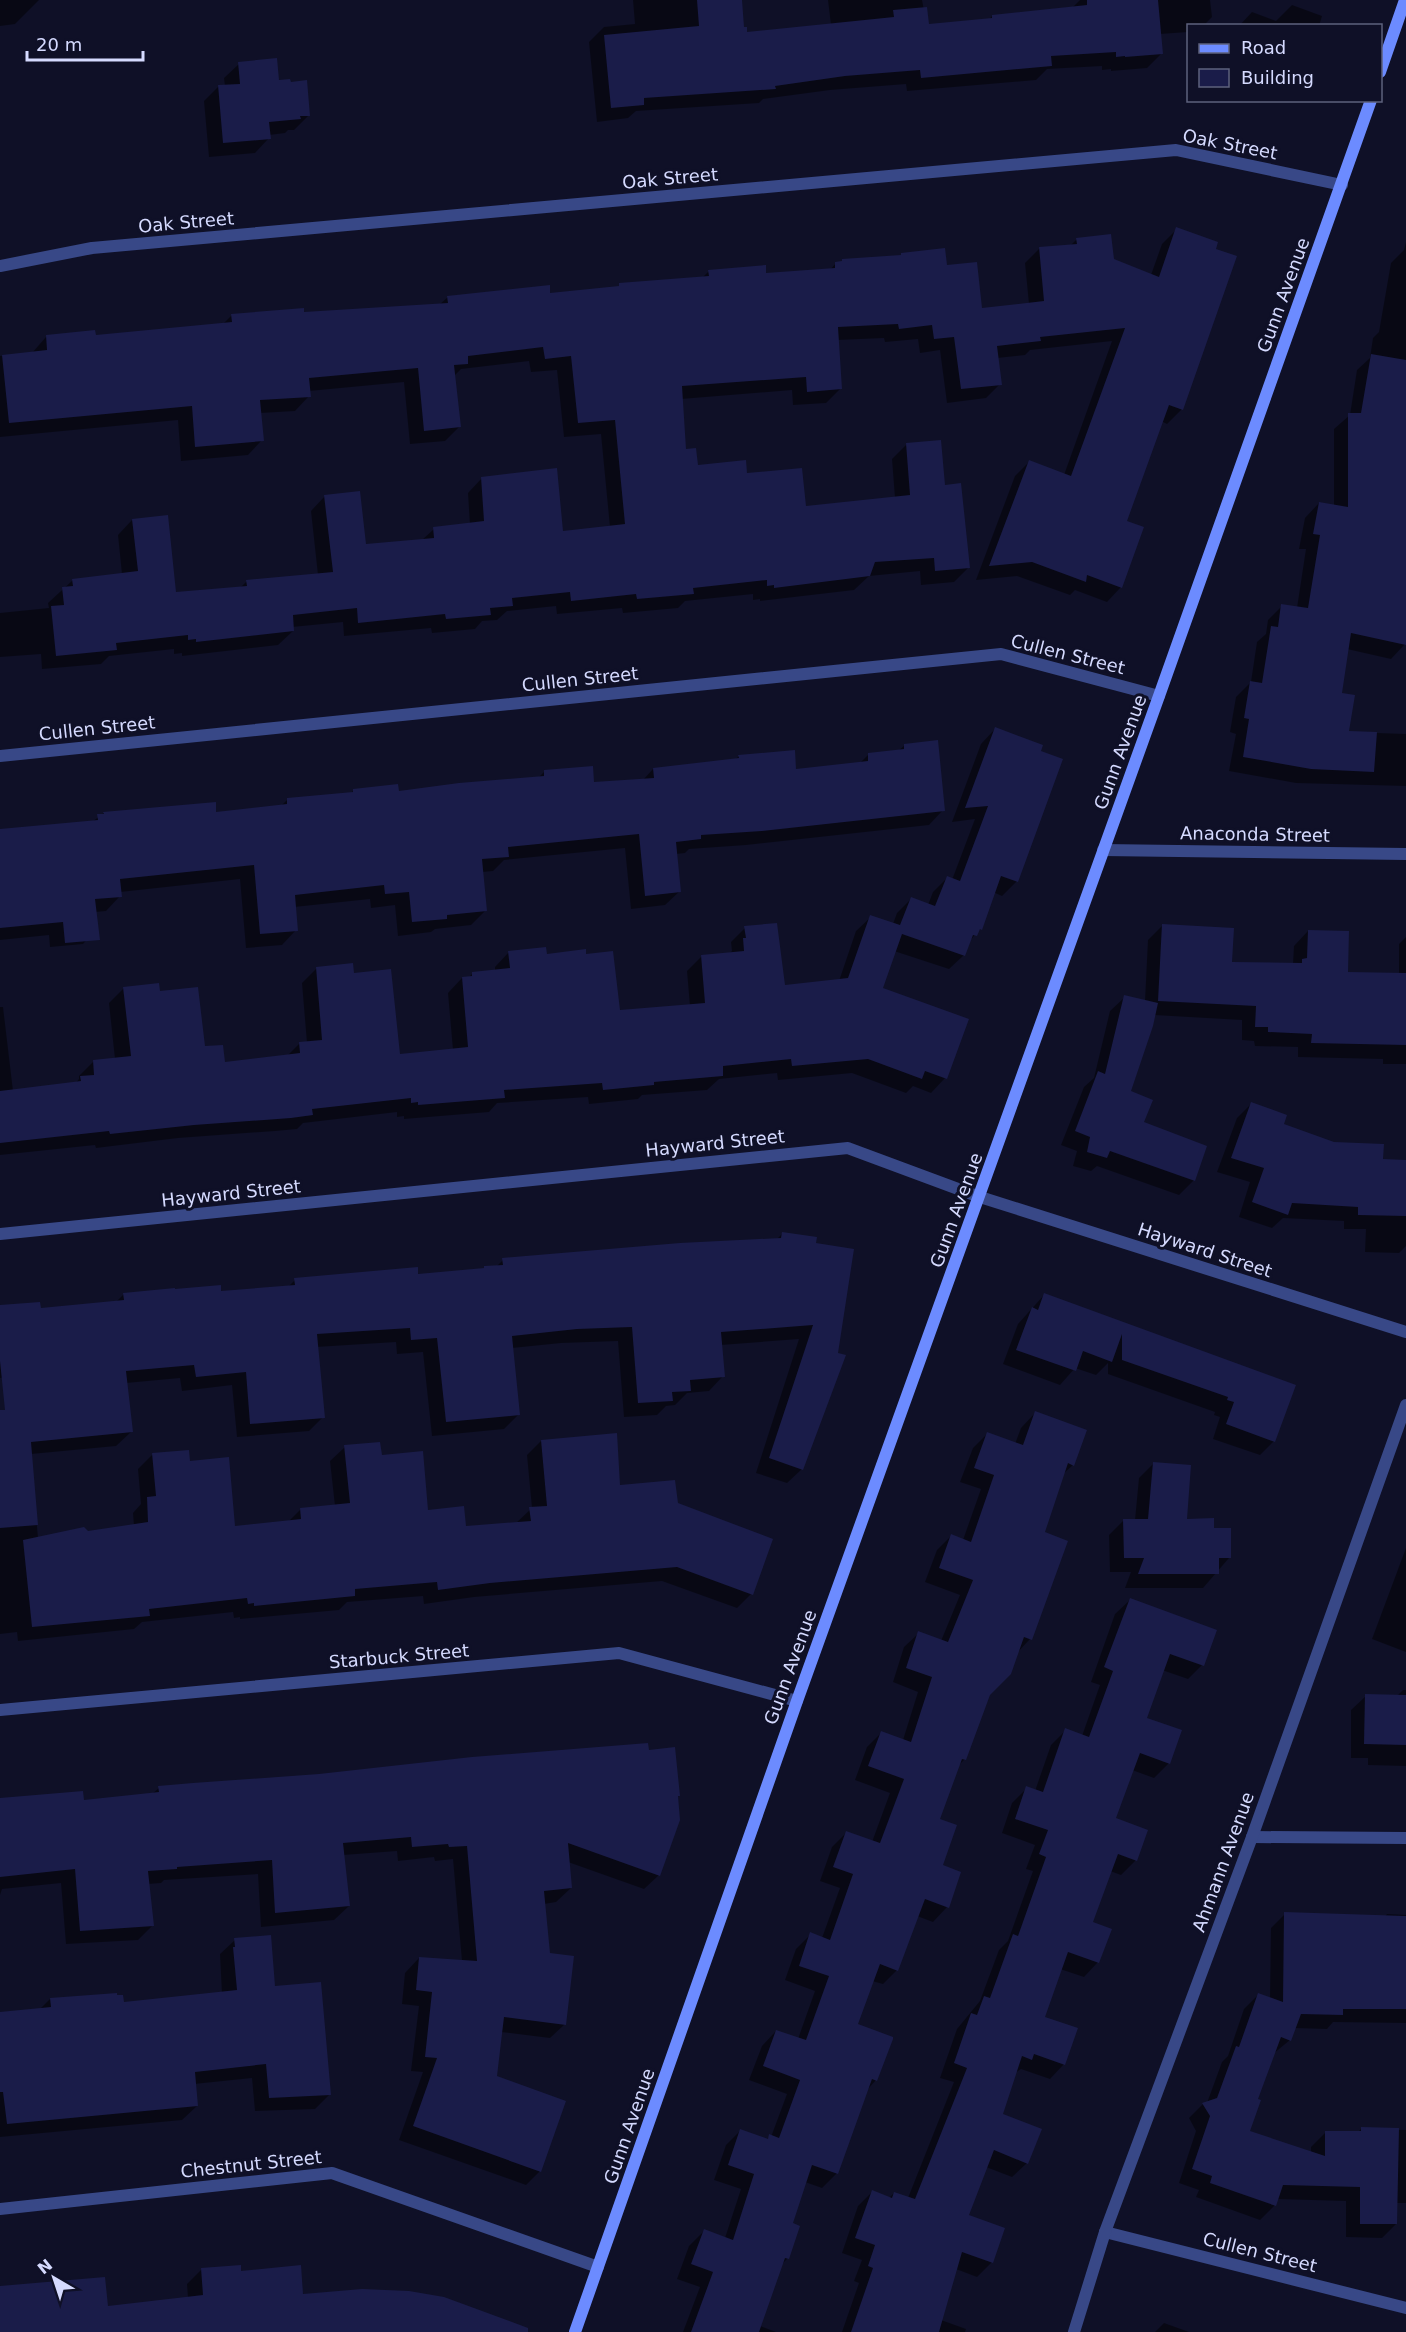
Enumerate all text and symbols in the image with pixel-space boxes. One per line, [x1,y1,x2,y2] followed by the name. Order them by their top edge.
[27,24,142,62] scale bar
[1187,24,1382,102] legend
[36,34,82,55] text: 20 m
[1241,37,1286,58] text: Road
[1241,67,1314,88] text: Building
[1181,125,1279,163] street label: Oak Street
[621,163,719,193] street label: Oak Street
[137,207,235,237] street label: Oak Street
[1252,235,1314,355] street label: Gunn Avenue
[1009,630,1127,678] street label: Cullen Street
[521,662,639,696] street label: Cullen Street
[1089,692,1151,812] street label: Gunn Avenue
[38,711,156,745] street label: Cullen Street
[1180,822,1330,846] street label: Anaconda Street
[644,1125,786,1161] street label: Hayward Street
[925,1150,987,1270] street label: Gunn Avenue
[160,1175,302,1211] street label: Hayward Street
[1135,1218,1275,1282] street label: Hayward Street
[759,1607,821,1727] street label: Gunn Avenue
[328,1639,470,1673] street label: Starbuck Street
[1188,1789,1258,1935] street label: Ahmann Avenue
[599,2065,659,2187] street label: Gunn Avenue
[179,2146,323,2182] street label: Chestnut Street
[1201,2228,1319,2276] street label: Cullen Street
[24,2248,84,2308] north arrow
[34,2255,56,2278] text: N

